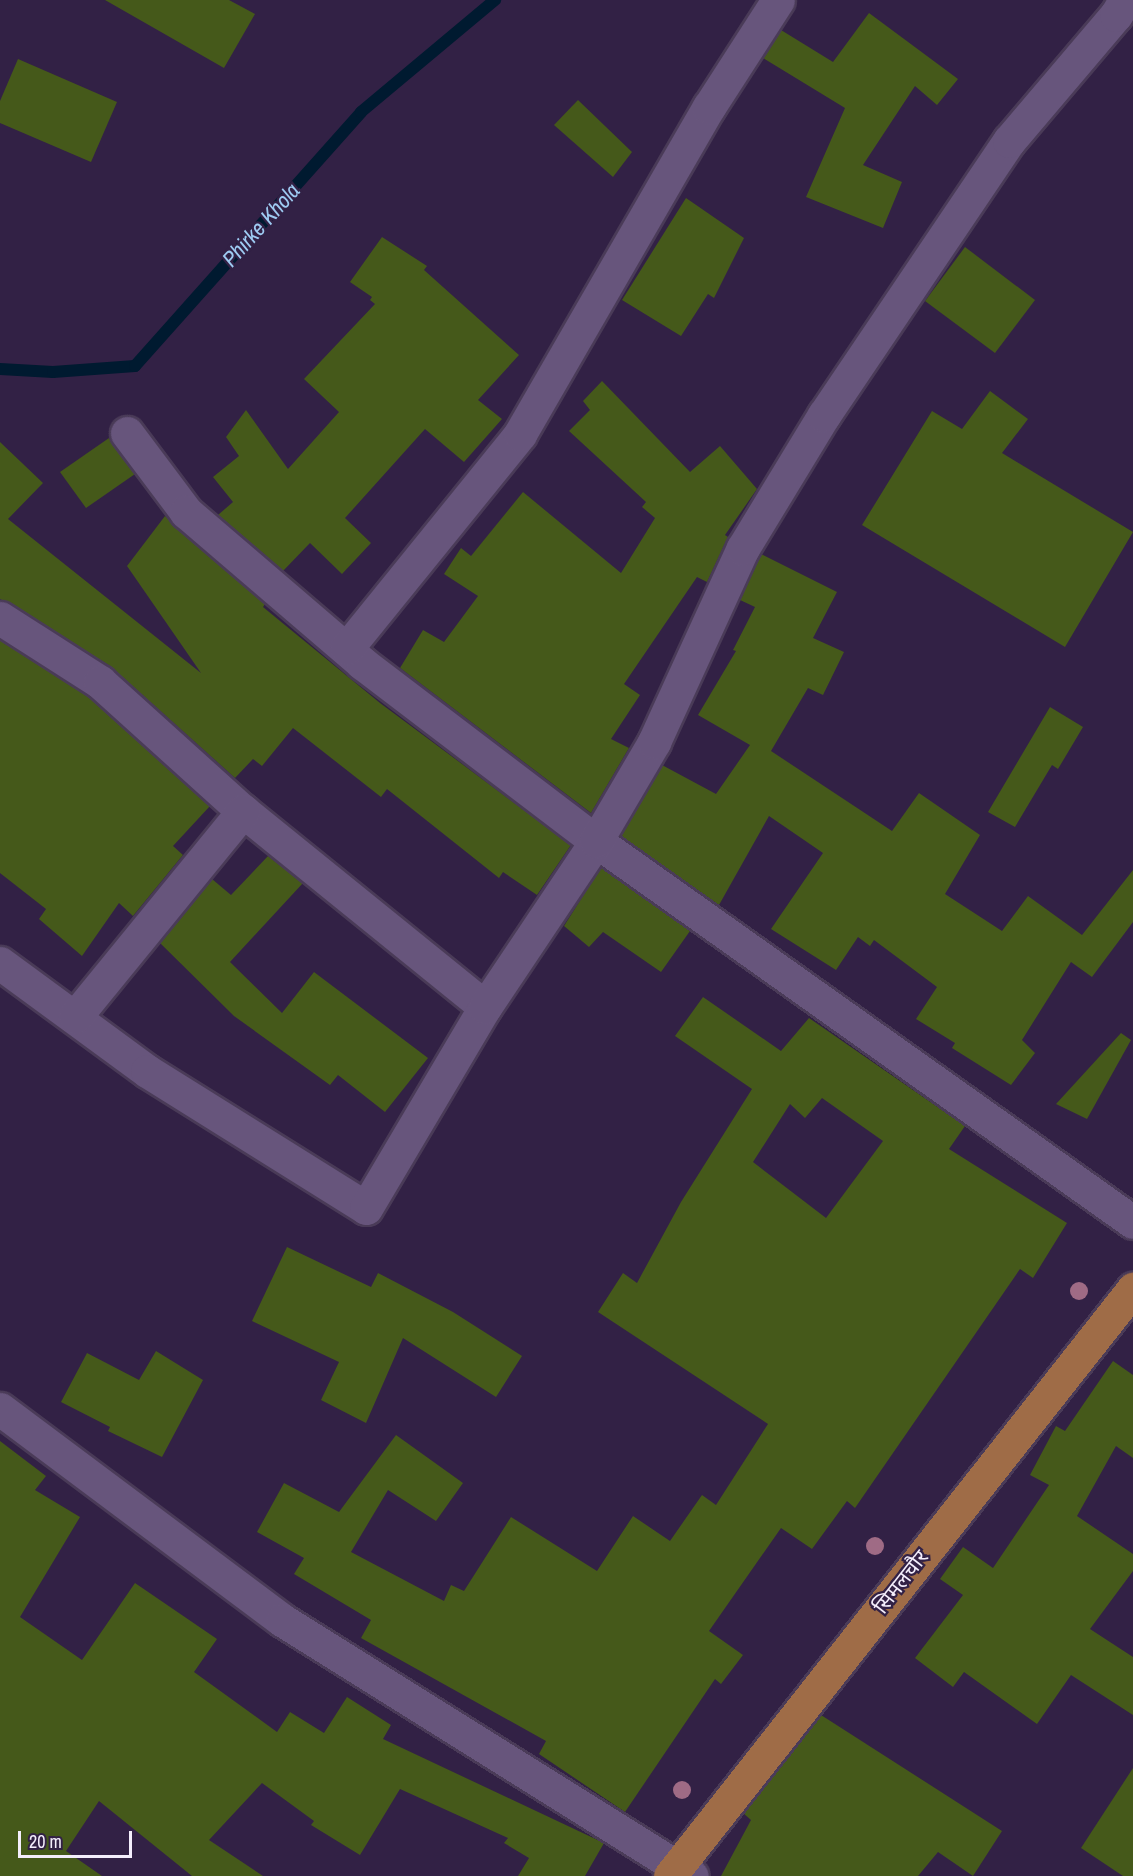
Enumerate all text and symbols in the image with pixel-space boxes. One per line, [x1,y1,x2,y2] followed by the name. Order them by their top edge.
[217,178,305,272] water label: Phirke Khola
[868,1545,934,1619] street label: सिमलचौर
[21,1819,135,1857] scale bar
[29,1829,62,1854] text: 20 m

